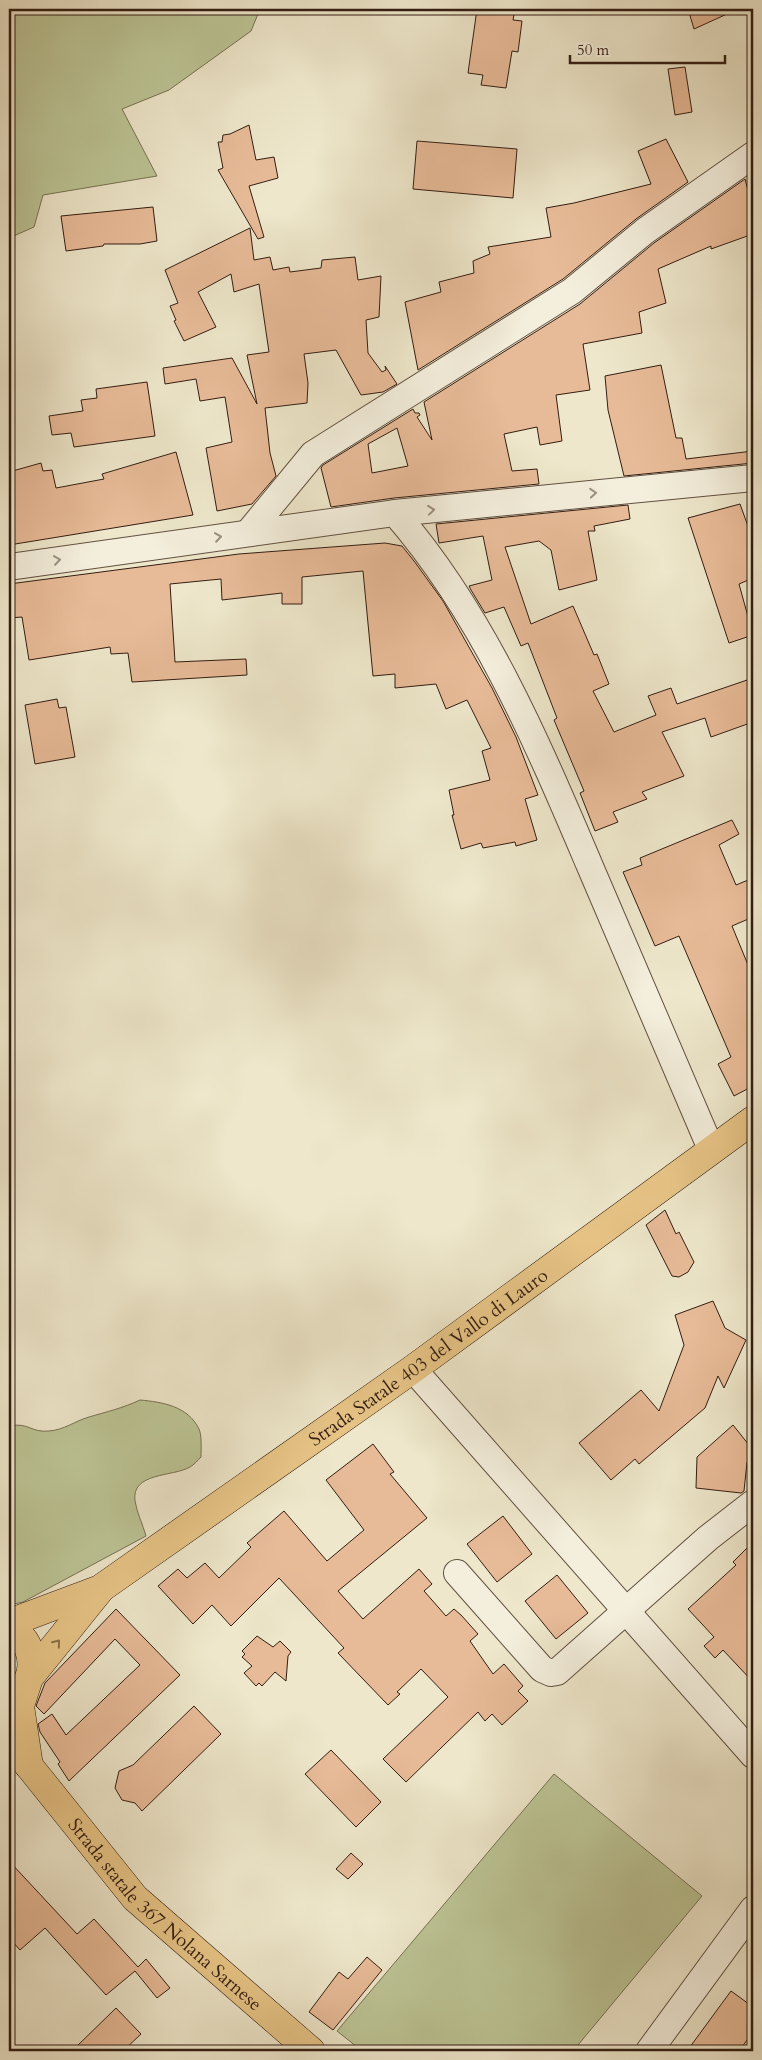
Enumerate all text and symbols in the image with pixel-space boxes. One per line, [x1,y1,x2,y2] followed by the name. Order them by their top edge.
[570,32,724,64] scale bar
[577,40,609,60] text: 50 m
[589,487,597,498] one-way arrow
[427,504,435,515] one-way arrow
[214,532,222,543] one-way arrow
[53,555,61,566] one-way arrow
[304,1263,553,1452] street label: Strada Statale 403 del Vallo di Lauro
[52,1640,60,1649] one-way arrow
[62,1813,267,2017] street label: Strada statale 367 Nolana Sarnese

